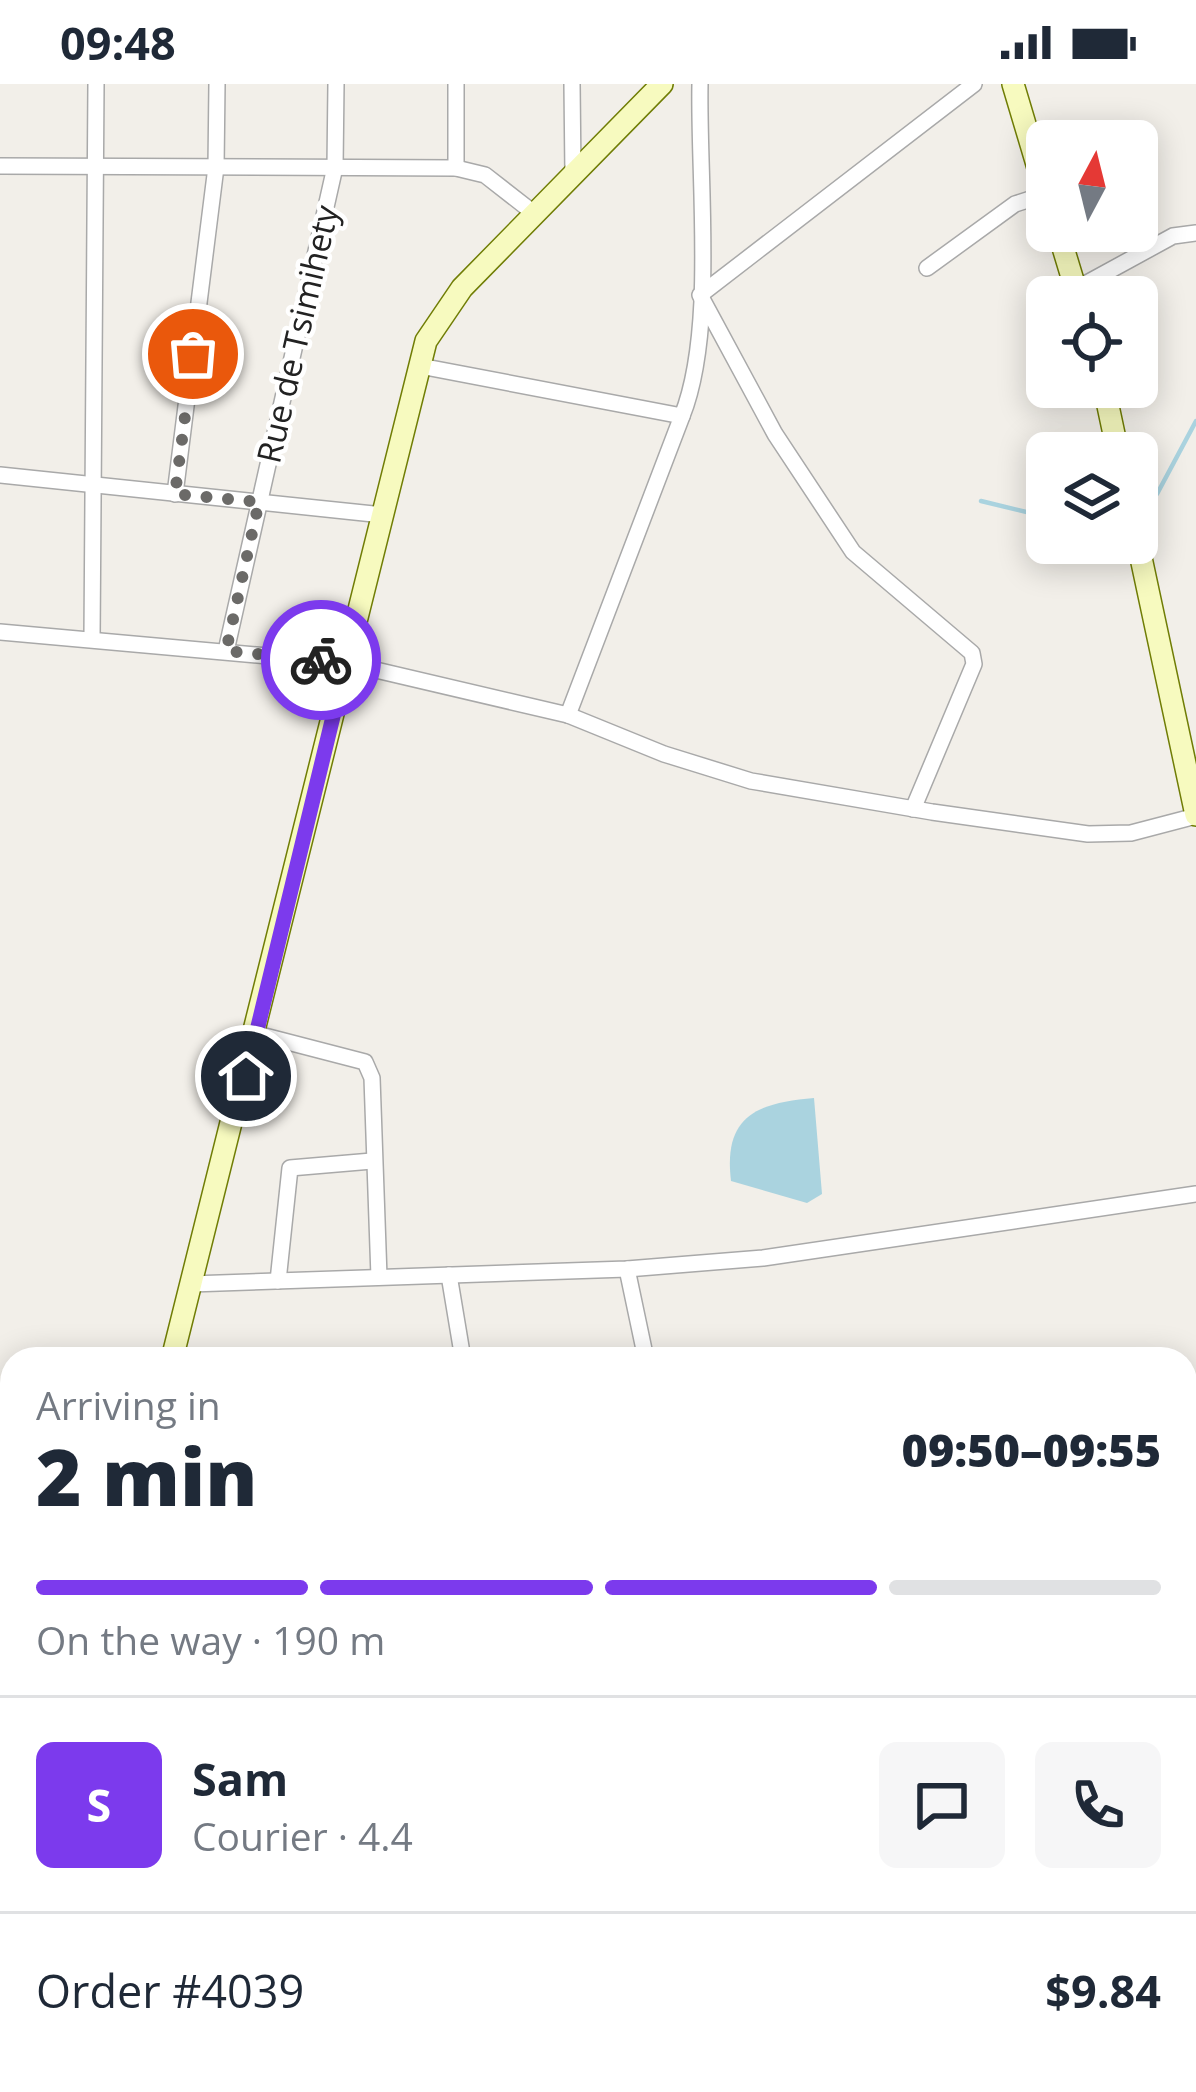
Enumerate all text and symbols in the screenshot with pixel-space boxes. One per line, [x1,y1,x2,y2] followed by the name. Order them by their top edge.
[60,12,176,73] text: 09:48
[1026,120,1158,252] north arrow
[1026,120,1158,564] map controls
[245,200,349,467] street label: Rue de Tsimihety
[1026,276,1158,408] button: locate
[142,303,244,405] pin
[160,321,226,387] icon: bag
[1026,432,1158,564] button: layers
[261,600,381,720] courier
[288,627,354,693] icon: bike
[195,1025,297,1127] pin
[213,1043,279,1109] icon: home
[36,1378,221,1431] text: Arriving in
[902,1419,1161,1480] text: 09:50–09:55
[36,1423,258,1529] text: 2 min
[36,1613,385,1666] text: On the way · 190 m
[879,1742,1005,1868] button: chat
[1035,1742,1161,1868] button: phone
[192,1748,288,1809] text: Sam
[87,1774,111,1835] text: S
[192,1809,413,1862] text: Courier · 4.4
[36,1960,304,2021] text: Order #4039
[1045,1960,1161,2021] text: $9.84

